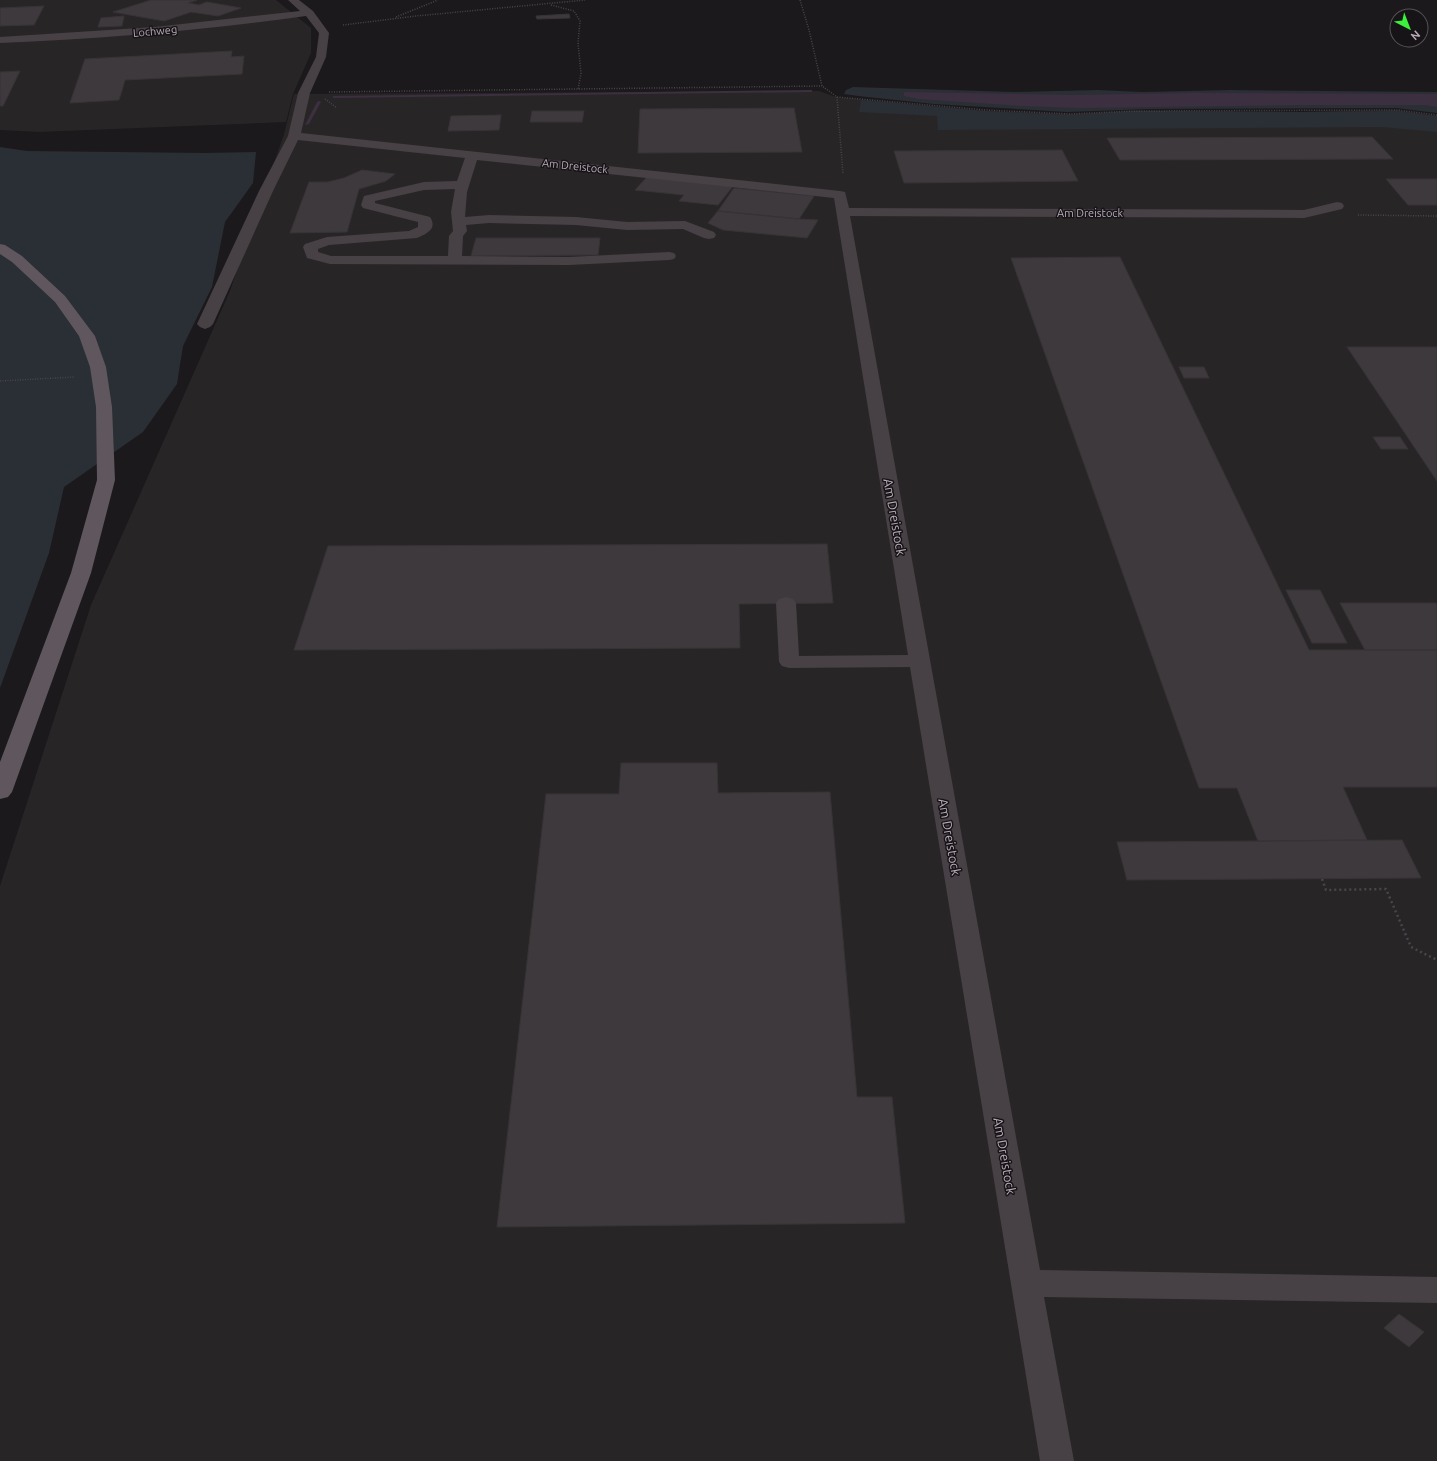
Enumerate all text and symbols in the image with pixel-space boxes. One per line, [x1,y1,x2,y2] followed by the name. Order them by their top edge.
[1389,8,1429,48] north arrow
[132,23,178,39] street label: Lochweg
[1409,28,1423,43] text: N
[542,157,609,175] street label: Am Dreistock
[1057,207,1123,219] street label: Am Dreistock
[881,477,909,557] street label: Am Dreistock
[936,797,964,877] street label: Am Dreistock
[991,1116,1019,1196] street label: Am Dreistock

